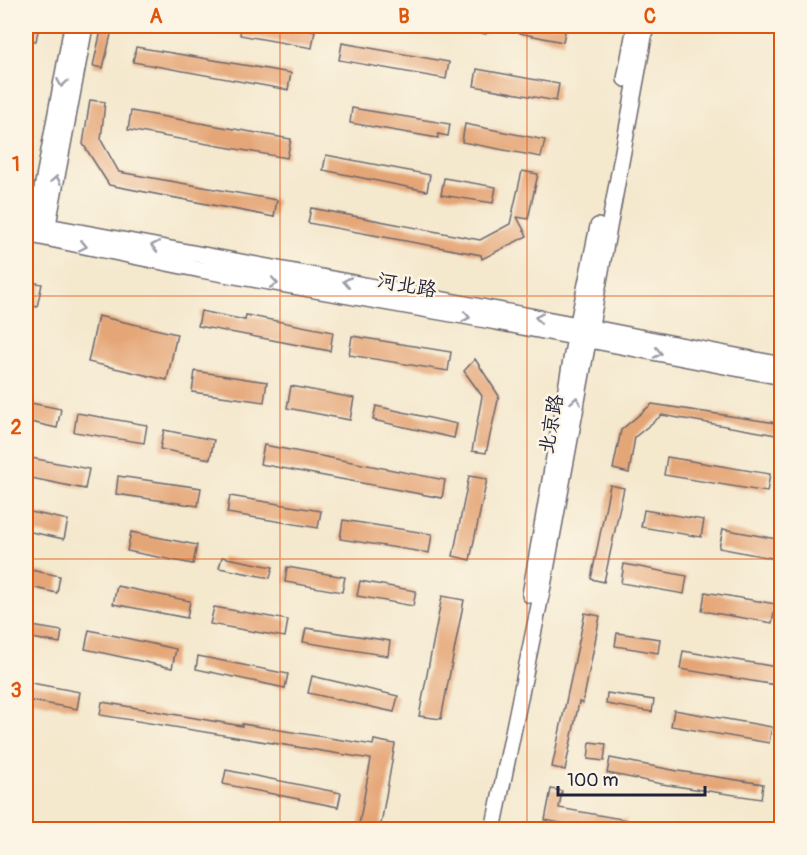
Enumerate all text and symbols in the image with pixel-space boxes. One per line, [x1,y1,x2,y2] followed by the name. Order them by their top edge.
[150,4,163,29] text: A
[398,4,410,29] text: B
[644,4,656,29] text: C
[56,78,69,88] one-way arrow
[12,152,20,177] text: 1
[49,176,62,186] one-way arrow
[78,238,88,251] one-way arrow
[151,240,161,253] one-way arrow
[375,267,440,303] street label: 河北路
[269,276,279,289] one-way arrow
[342,276,352,289] one-way arrow
[461,310,471,323] one-way arrow
[534,312,544,325] one-way arrow
[653,346,663,359] one-way arrow
[533,391,569,456] street label: 北京路
[569,396,582,406] one-way arrow
[10,415,22,440] text: 2
[10,678,22,703] text: 3
[558,759,705,797] scale bar
[567,769,619,792] text: 100 m

